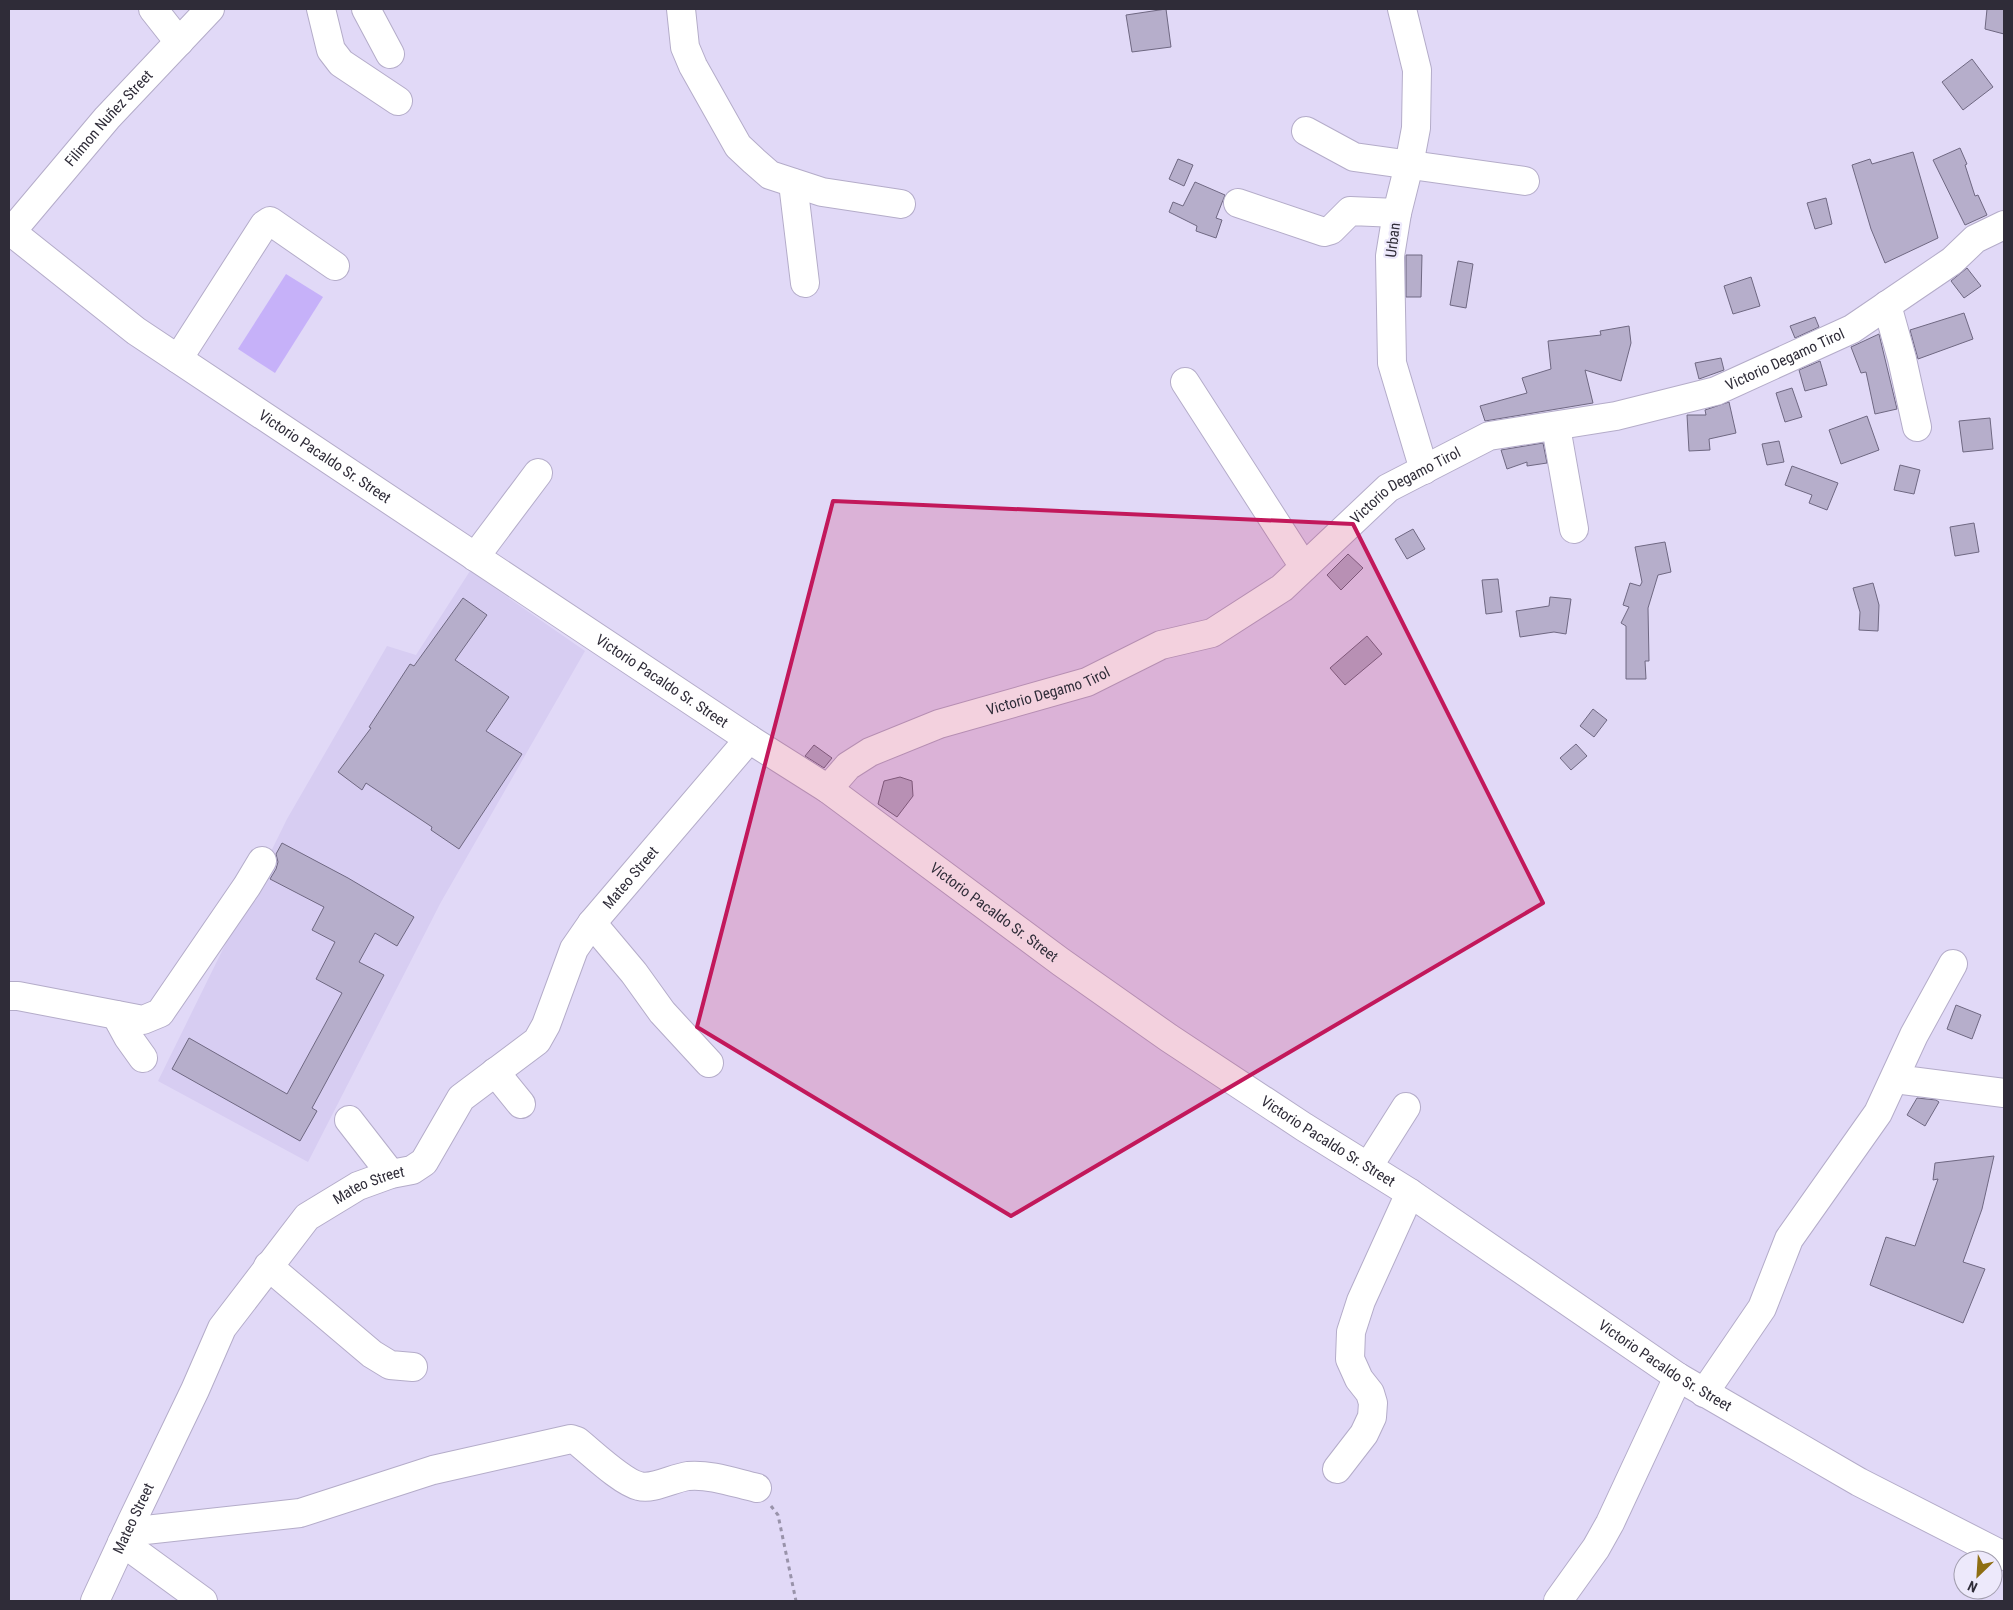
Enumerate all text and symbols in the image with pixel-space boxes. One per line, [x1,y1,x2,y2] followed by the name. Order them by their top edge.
[61,66,157,170] street label: Filimon Nuñez Street
[1382,222,1404,258] street label: Urban
[1723,325,1847,394] street label: Victorio Degamo Tirol
[255,406,394,507] street label: Victorio Pacaldo Sr. Street
[1347,443,1464,528] street label: Victorio Degamo Tirol
[592,631,731,732] street label: Victorio Pacaldo Sr. Street
[984,663,1113,719] street label: Victorio Degamo Tirol
[599,843,662,913] street label: Mateo Street
[926,859,1062,966] street label: Victorio Pacaldo Sr. Street
[1258,1092,1398,1190] street label: Victorio Pacaldo Sr. Street
[330,1163,406,1208] street label: Mateo Street
[1595,1316,1735,1415] street label: Victorio Pacaldo Sr. Street
[109,1480,158,1557] street label: Mateo Street
[1953,1550,2003,1600] north arrow
[1965,1578,1980,1596] text: N

